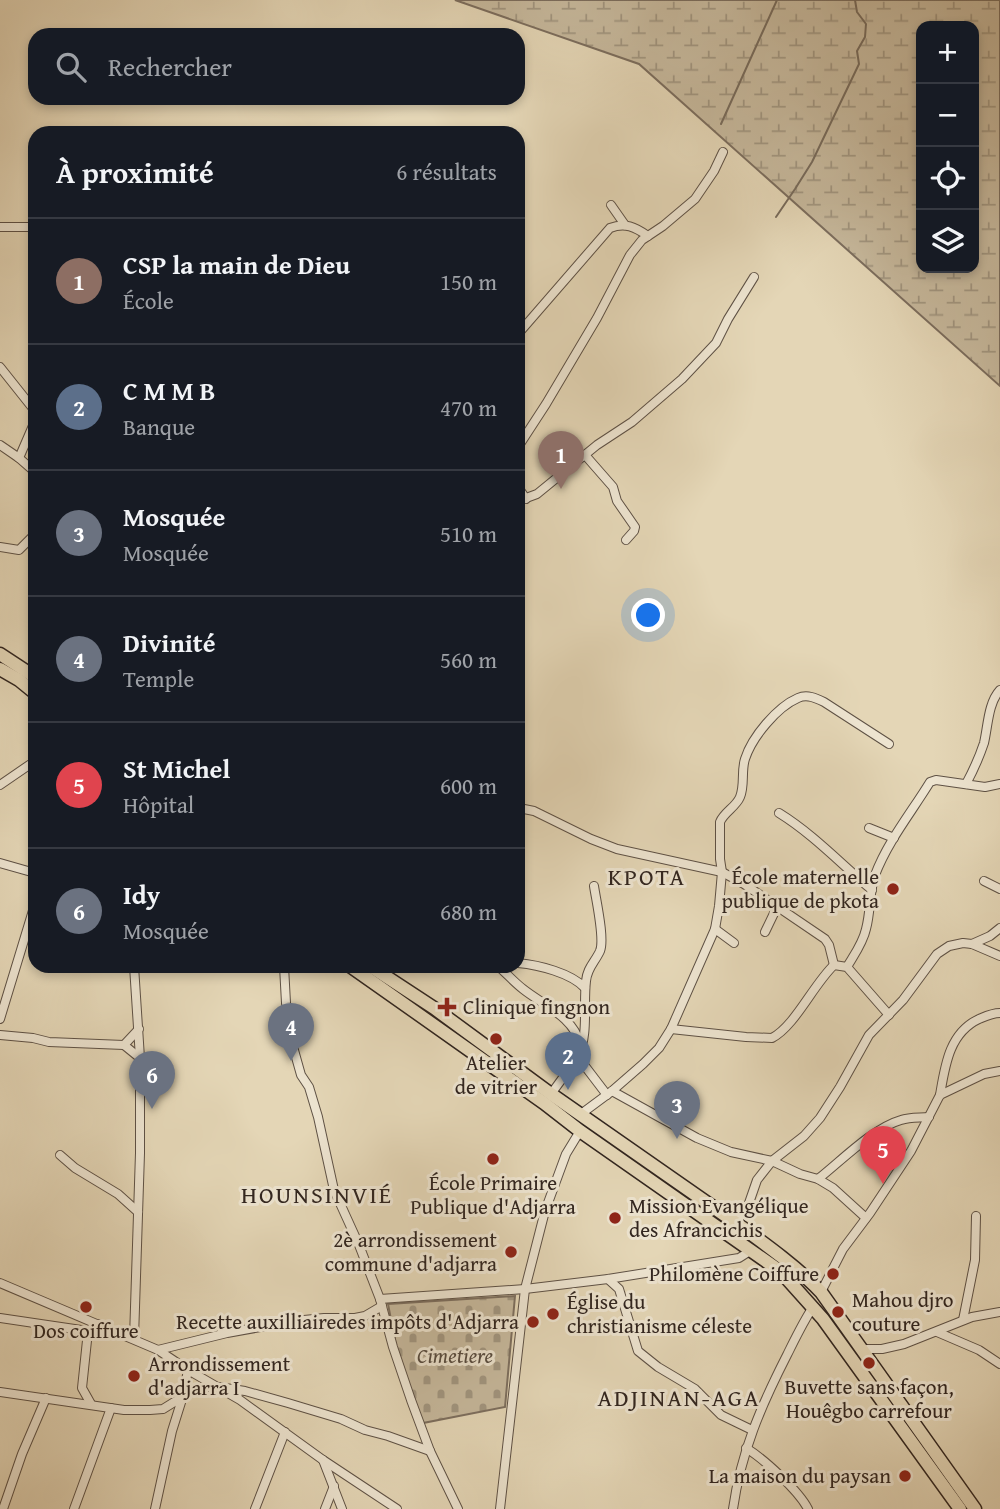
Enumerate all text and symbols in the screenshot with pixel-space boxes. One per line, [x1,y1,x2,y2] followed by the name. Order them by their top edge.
[916,21,979,273] map controls
[916,21,979,84] button: +
[28,28,525,105] search box
[108,47,232,86] text: Rechercher
[52,48,90,86] icon: search
[916,84,979,147] button: −
[916,147,979,210] button: locate
[56,150,214,194] text: À proximité
[396,155,497,188] text: 6 résultats
[916,210,979,273] button: layers
[123,245,350,284] text: CSP la main de Dieu
[73,265,85,298] text: 1
[440,265,497,298] text: 150 m
[123,284,174,317] text: École
[123,371,216,410] text: C M M B
[73,391,85,424] text: 2
[440,391,497,424] text: 470 m
[123,410,195,443] text: Banque
[538,431,584,489] pin: 1
[123,497,225,536] text: Mosquée
[73,517,85,550] text: 3
[440,517,497,550] text: 510 m
[123,536,209,569] text: Mosquée
[631,598,665,632] your location
[123,623,215,662] text: Divinité
[73,643,85,676] text: 4
[440,643,497,676] text: 560 m
[123,662,194,695] text: Temple
[123,749,230,788] text: St Michel
[73,769,85,802] text: 5
[440,769,497,802] text: 600 m
[123,788,194,821] text: Hôpital
[608,859,686,894] district label: KPOTA
[721,861,879,916] place label: École maternelle publique de pkota
[123,875,160,914] text: Idy
[885,881,901,897] marker: École maternelle publique de pkota
[73,895,85,928] text: 6
[440,895,497,928] text: 680 m
[123,914,209,947] text: Mosquée
[463,991,610,1022] place label: Clinique fingnon
[437,997,457,1017] marker: Clinique fingnon
[268,1003,314,1061] pin: 4
[488,1031,504,1047] marker: Atelier de vitrier
[545,1032,591,1090] pin: 2
[455,1047,538,1102] place label: Atelier de vitrier
[129,1051,175,1109] pin: 6
[654,1081,700,1139] pin: 3
[860,1126,906,1184] pin: 5
[485,1151,501,1167] marker: École Primaire Publique d'Adjarra
[410,1167,576,1222] place label: École Primaire Publique d'Adjarra
[241,1177,393,1212] district label: HOUNSINVIÉ
[629,1190,809,1245] place label: Mission Evangélique des Afrancichis
[607,1210,623,1226] marker: Mission Evangélique des Afrancichis
[325,1224,498,1279] place label: 2è arrondissement commune d'adjarra
[503,1244,519,1260] marker: 2è arrondissement commune d'adjarra
[649,1258,819,1289] place label: Philomène Coiffure
[825,1266,841,1282] marker: Philomène Coiffure
[852,1284,954,1339] place label: Mahou djro couture
[567,1286,752,1341] place label: Église du christianisme céleste
[78,1299,94,1315] marker: Dos coiffure
[830,1304,846,1320] marker: Mahou djro couture
[176,1306,519,1337] place label: Recette auxilliairedes impôts d'Adjarra
[545,1306,561,1322] marker: Église du christianisme céleste
[525,1314,541,1330] marker: Recette auxilliairedes impôts d'Adjarra
[33,1315,139,1346] place label: Dos coiffure
[417,1340,493,1371] park label: Cimetiere
[148,1348,291,1403] place label: Arrondissement d'adjarra I
[861,1355,877,1371] marker: Buvette sans façon, Houêgbo carrefour
[126,1368,142,1384] marker: Arrondissement d'adjarra I
[785,1371,953,1426] place label: Buvette sans façon, Houêgbo carrefour
[597,1380,761,1415] district label: ADJINAN-AGA
[709,1460,891,1491] place label: La maison du paysan
[897,1468,913,1484] marker: La maison du paysan

